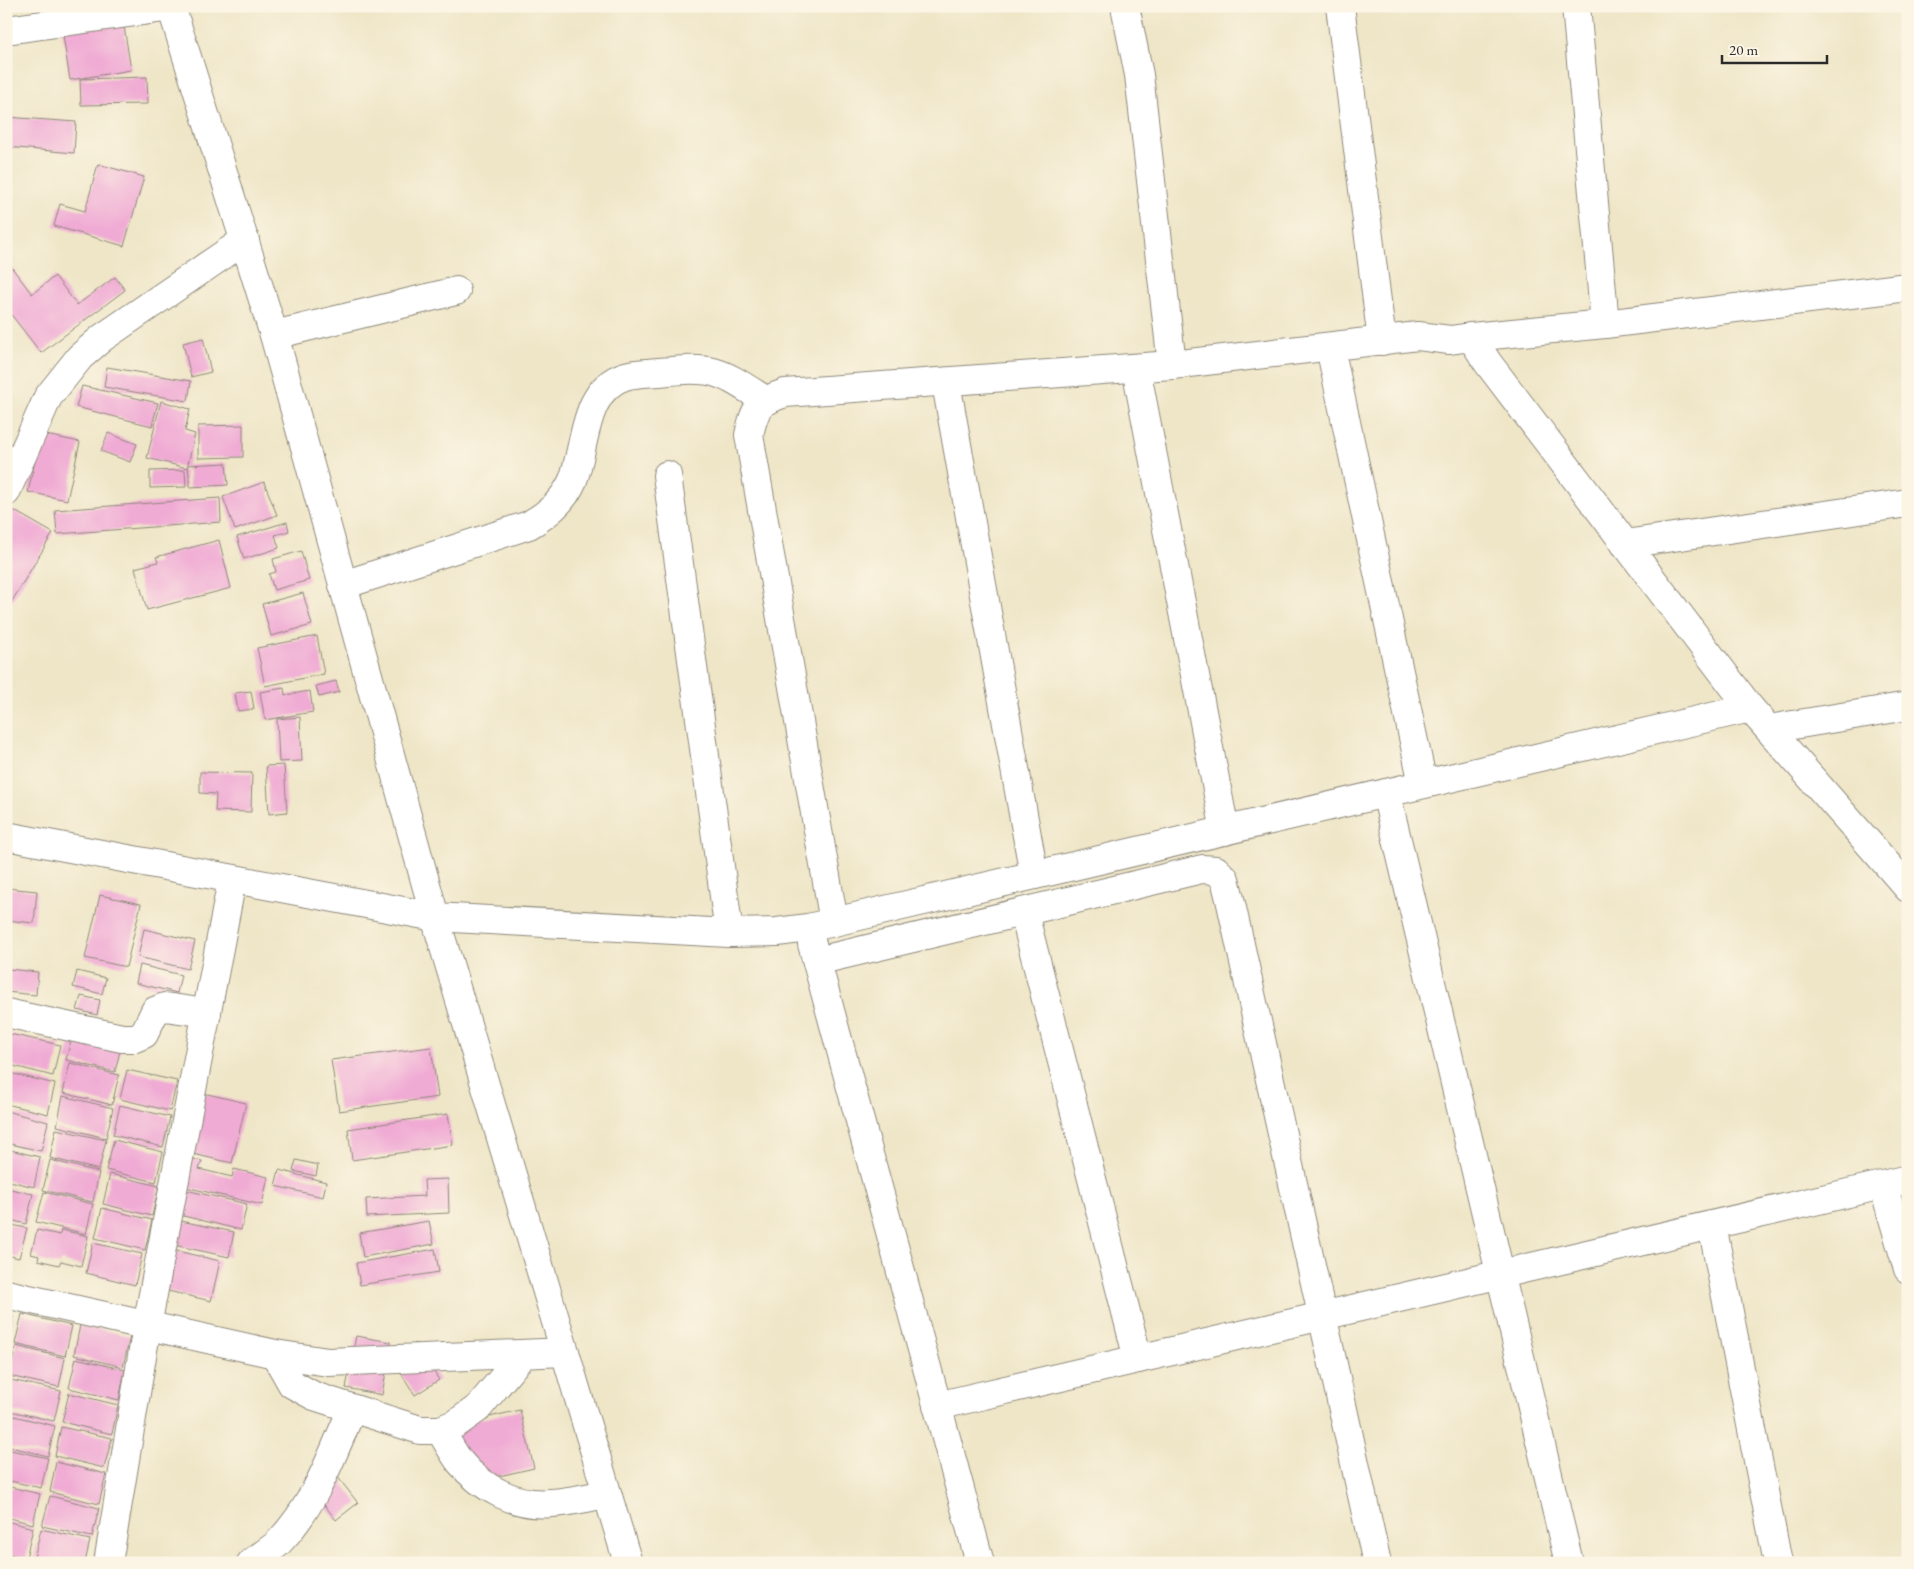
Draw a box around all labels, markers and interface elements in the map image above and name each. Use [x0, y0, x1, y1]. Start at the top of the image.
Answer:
scale bar [1722, 32, 1826, 64]
text: 20 m [1729, 40, 1758, 59]

